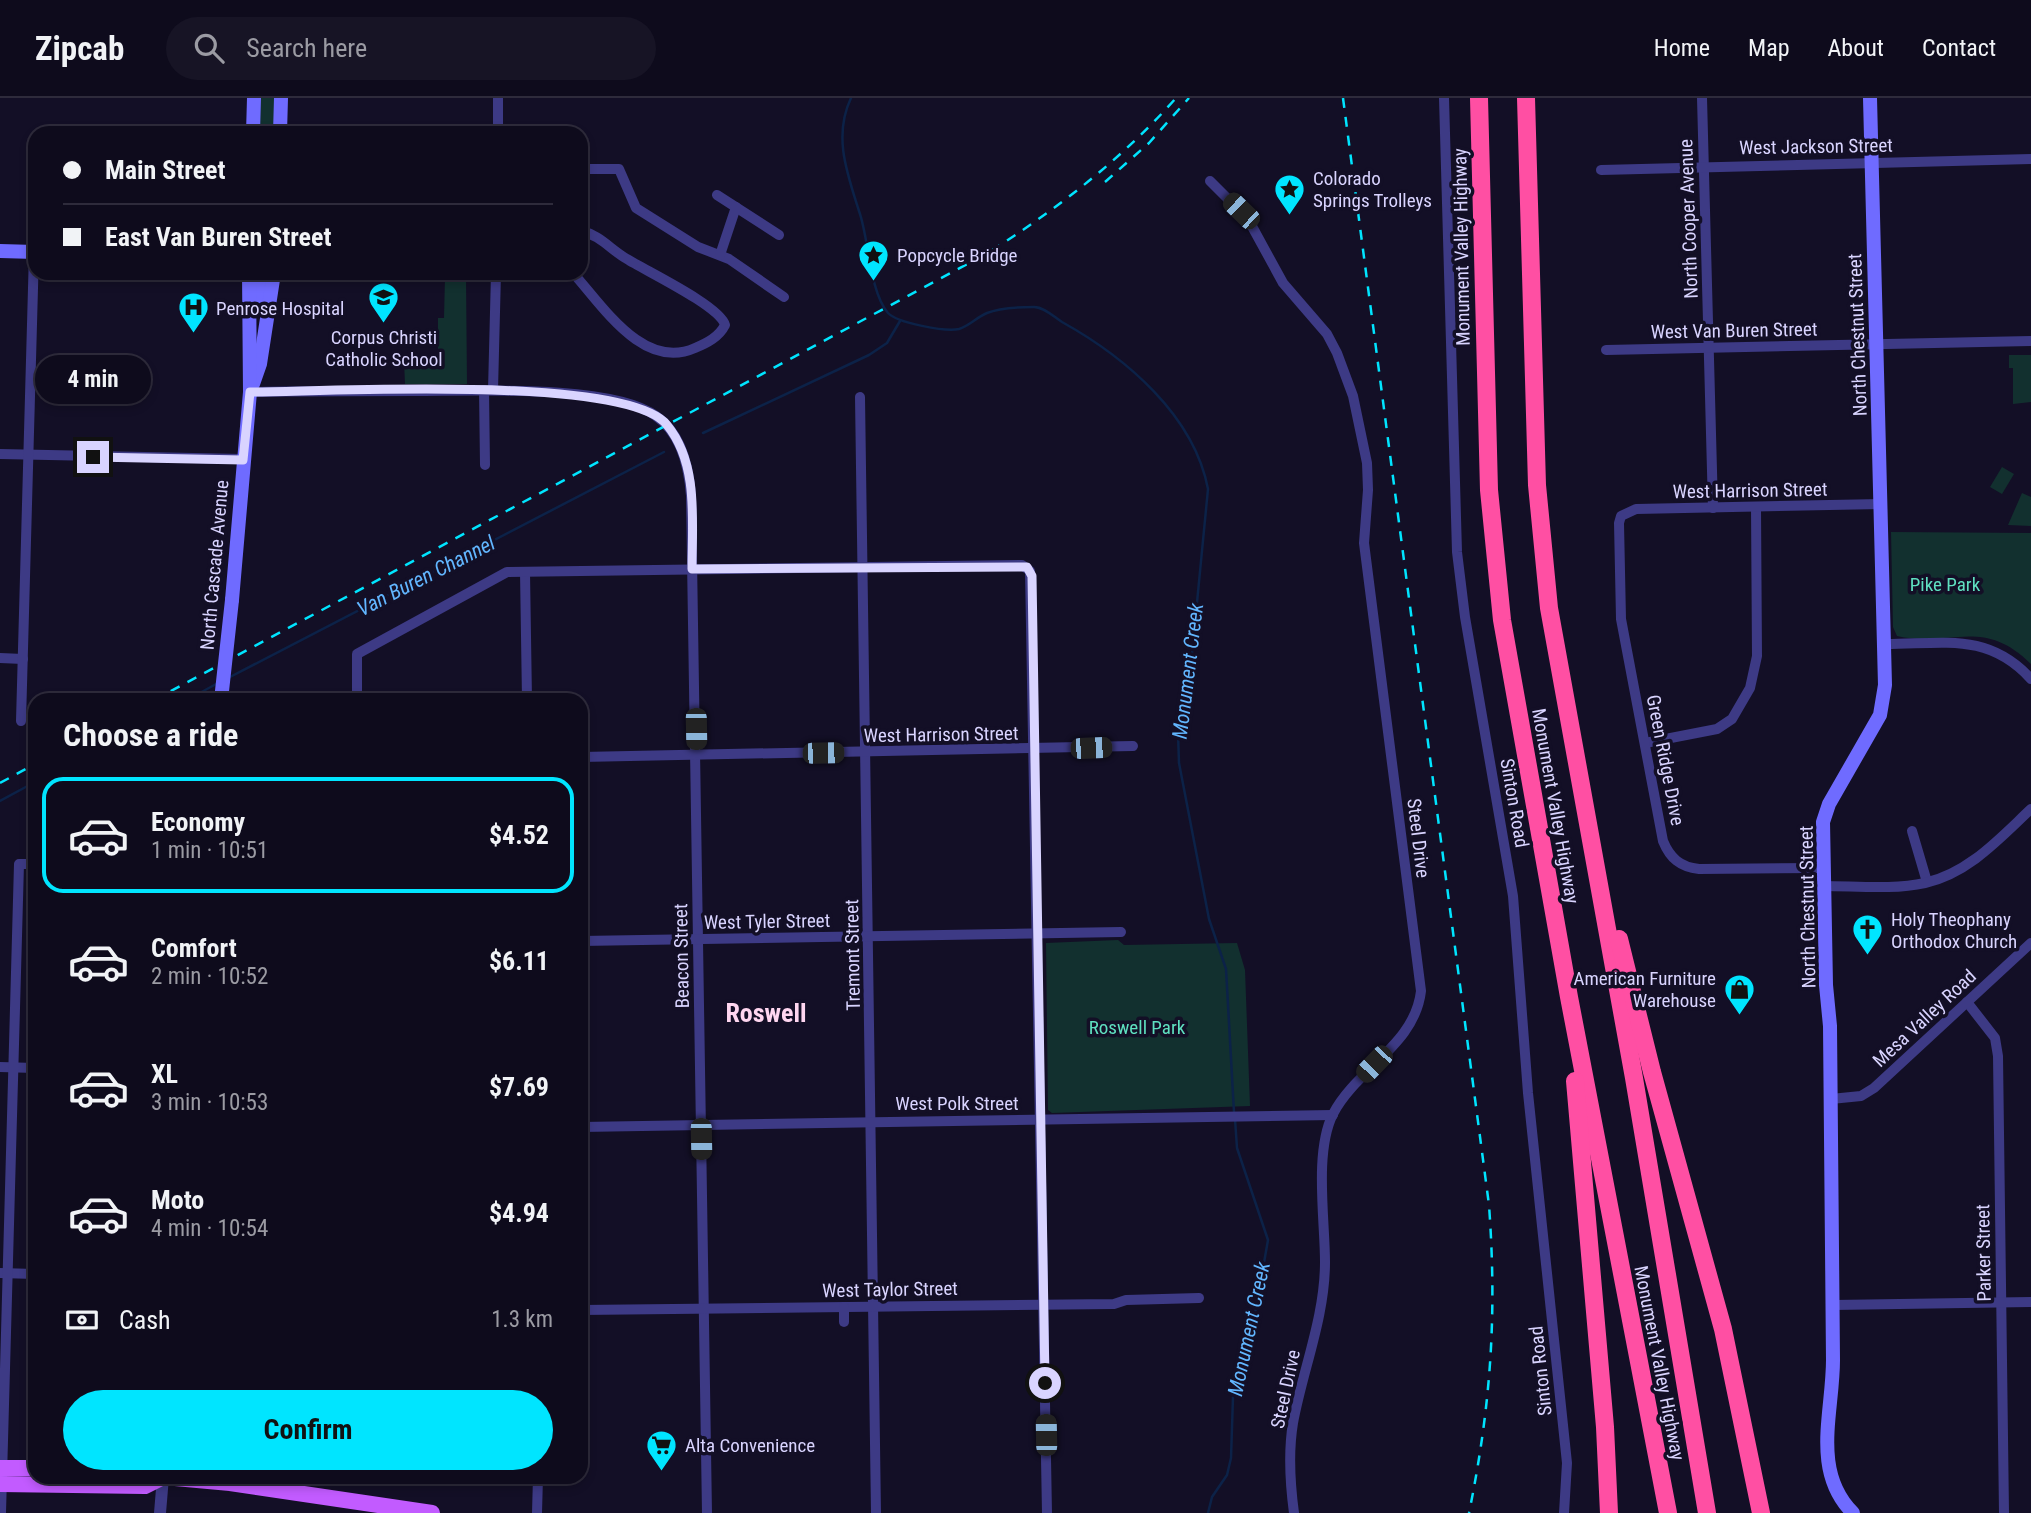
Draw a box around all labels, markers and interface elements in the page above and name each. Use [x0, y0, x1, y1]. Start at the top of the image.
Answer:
search box [166, 17, 656, 80]
text: Zipcab [35, 29, 124, 68]
icon: search [190, 29, 228, 67]
text: Search here [246, 33, 367, 63]
text: Home [1654, 34, 1710, 62]
text: Map [1748, 34, 1790, 62]
text: About [1828, 34, 1884, 62]
text: Contact [1922, 34, 1996, 62]
street label: West Jackson Street [1739, 134, 1893, 159]
street label: North Cooper Avenue [1674, 139, 1703, 299]
street label: Monument Valley Highway [1448, 148, 1475, 346]
text: Main Street [105, 155, 226, 185]
place label: Colorado Springs Trolleys [1313, 167, 1432, 212]
place icon: Colorado Springs Trolleys [1273, 172, 1307, 216]
car [1219, 189, 1264, 233]
text: East Van Buren Street [105, 222, 331, 252]
place icon: Popcycle Bridge [857, 238, 891, 282]
place label: Popcycle Bridge [897, 244, 1018, 267]
street label: North Chestnut Street [1843, 253, 1872, 417]
school or university icon: Corpus Christi Catholic School [367, 281, 401, 325]
hospital icon: Penrose Hospital [176, 291, 210, 335]
place label: Penrose Hospital [216, 297, 344, 320]
street label: West Van Buren Street [1650, 318, 1818, 343]
place label: Corpus Christi Catholic School [325, 326, 443, 371]
callout: 4 min [35, 356, 151, 404]
text: 4 min [67, 366, 119, 393]
route end [77, 441, 109, 473]
street label: West Harrison Street [1672, 478, 1828, 503]
street label: North Cascade Avenue [196, 479, 233, 651]
water label: Van Buren Channel [353, 531, 499, 621]
park label: Pike Park [1910, 573, 1981, 596]
water label: Monument Creek [1168, 601, 1208, 740]
street label: Green Ridge Drive [1642, 693, 1689, 827]
street label: Monument Valley Highway [1527, 707, 1584, 906]
car [686, 708, 707, 750]
text: Choose a ride [63, 716, 238, 754]
street label: West Harrison Street [863, 722, 1019, 747]
car [1070, 737, 1113, 759]
car [802, 742, 845, 764]
street label: Sinton Road [1495, 757, 1534, 849]
street label: Steel Drive [1402, 797, 1435, 879]
icon: car [67, 804, 130, 867]
text: Economy [151, 807, 245, 837]
text: $4.52 [489, 820, 549, 850]
street label: North Chestnut Street [1795, 825, 1820, 989]
text: 1 min · 10:51 [151, 837, 268, 864]
street label: Tremont Street [840, 899, 865, 1011]
street label: Beacon Street [669, 903, 694, 1009]
place label: Holy Theophany Orthodox Church [1891, 908, 2017, 953]
street label: West Tyler Street [704, 909, 830, 934]
church icon: Holy Theophany Orthodox Church [1851, 913, 1885, 957]
icon: car [67, 930, 130, 993]
text: Comfort [151, 933, 237, 963]
text: $6.11 [489, 946, 549, 976]
text: 2 min · 10:52 [151, 963, 268, 990]
street label: Mesa Valley Road [1868, 965, 1981, 1072]
place label: American Furniture Warehouse [1573, 967, 1716, 1012]
shop icon: American Furniture Warehouse [1722, 972, 1756, 1016]
district label: Roswell [725, 998, 807, 1028]
park label: Roswell Park [1089, 1016, 1186, 1039]
car [1352, 1042, 1397, 1086]
icon: car [67, 1056, 130, 1119]
text: XL [151, 1059, 178, 1089]
text: $7.69 [489, 1072, 549, 1102]
text: 3 min · 10:53 [151, 1089, 268, 1116]
street label: West Polk Street [895, 1092, 1019, 1115]
car [691, 1118, 712, 1160]
icon: car [67, 1182, 130, 1245]
text: Moto [151, 1185, 204, 1215]
text: $4.94 [489, 1198, 549, 1228]
street label: Parker Street [1971, 1204, 1996, 1302]
text: 4 min · 10:54 [151, 1215, 268, 1242]
water label: Monument Creek [1223, 1259, 1275, 1398]
street label: Monument Valley Highway [1629, 1264, 1690, 1462]
street label: West Taylor Street [822, 1277, 958, 1302]
icon: cash [63, 1301, 101, 1339]
text: Cash [119, 1305, 171, 1335]
text: 1.3 km [491, 1306, 553, 1333]
street label: Sinton Road [1524, 1325, 1557, 1417]
street label: Steel Drive [1266, 1348, 1305, 1431]
route start [1029, 1367, 1061, 1399]
button: Confirm [63, 1390, 553, 1470]
car [1036, 1414, 1057, 1456]
supermarket icon: Alta Convenience [645, 1428, 679, 1472]
place label: Alta Convenience [685, 1434, 815, 1457]

